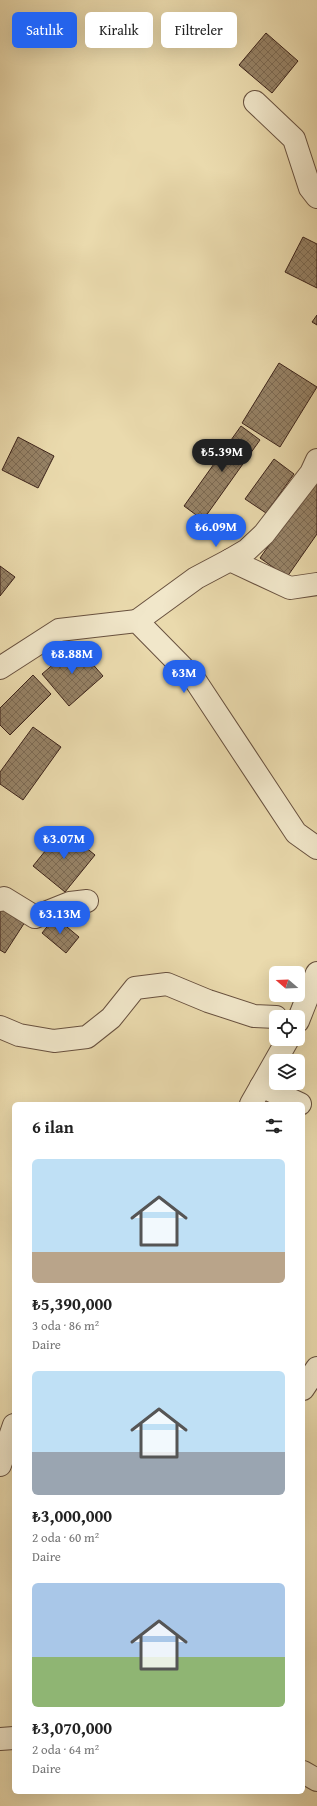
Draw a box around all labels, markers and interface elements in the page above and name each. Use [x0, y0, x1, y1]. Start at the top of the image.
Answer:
chip: Satılık [12, 12, 77, 48]
chip: Kiralık [85, 12, 153, 48]
chip: Filtreler [161, 12, 237, 48]
pin: ₺5.39M [189, 439, 255, 473]
text: ₺5.39M [201, 442, 243, 461]
pin: ₺6.09M [183, 514, 249, 548]
text: ₺6.09M [195, 517, 237, 536]
pin: ₺8.88M [39, 641, 105, 675]
text: ₺8.88M [51, 644, 93, 663]
pin: ₺3M [165, 660, 203, 694]
text: ₺3M [172, 663, 196, 682]
pin: ₺3.07M [31, 826, 97, 860]
text: ₺3.07M [43, 829, 85, 848]
pin: ₺3.13M [27, 901, 93, 935]
text: ₺3.13M [39, 904, 81, 923]
north arrow [269, 966, 305, 1002]
map controls [269, 966, 305, 1090]
button: locate [269, 1010, 305, 1046]
button: layers [269, 1054, 305, 1090]
text: 6 ilan [32, 1114, 74, 1139]
icon: filters [263, 1115, 285, 1137]
icon: home [123, 1185, 195, 1257]
text: ₺5,390,000 [32, 1291, 112, 1316]
text: 3 oda · 86 m² [32, 1316, 99, 1335]
text: Daire [32, 1335, 61, 1354]
icon: home [123, 1397, 195, 1469]
text: ₺3,000,000 [32, 1503, 112, 1528]
text: 2 oda · 60 m² [32, 1528, 99, 1547]
text: Daire [32, 1547, 61, 1566]
icon: home [123, 1609, 195, 1681]
text: ₺3,070,000 [32, 1715, 112, 1740]
text: 2 oda · 64 m² [32, 1740, 99, 1759]
text: Daire [32, 1759, 61, 1778]

